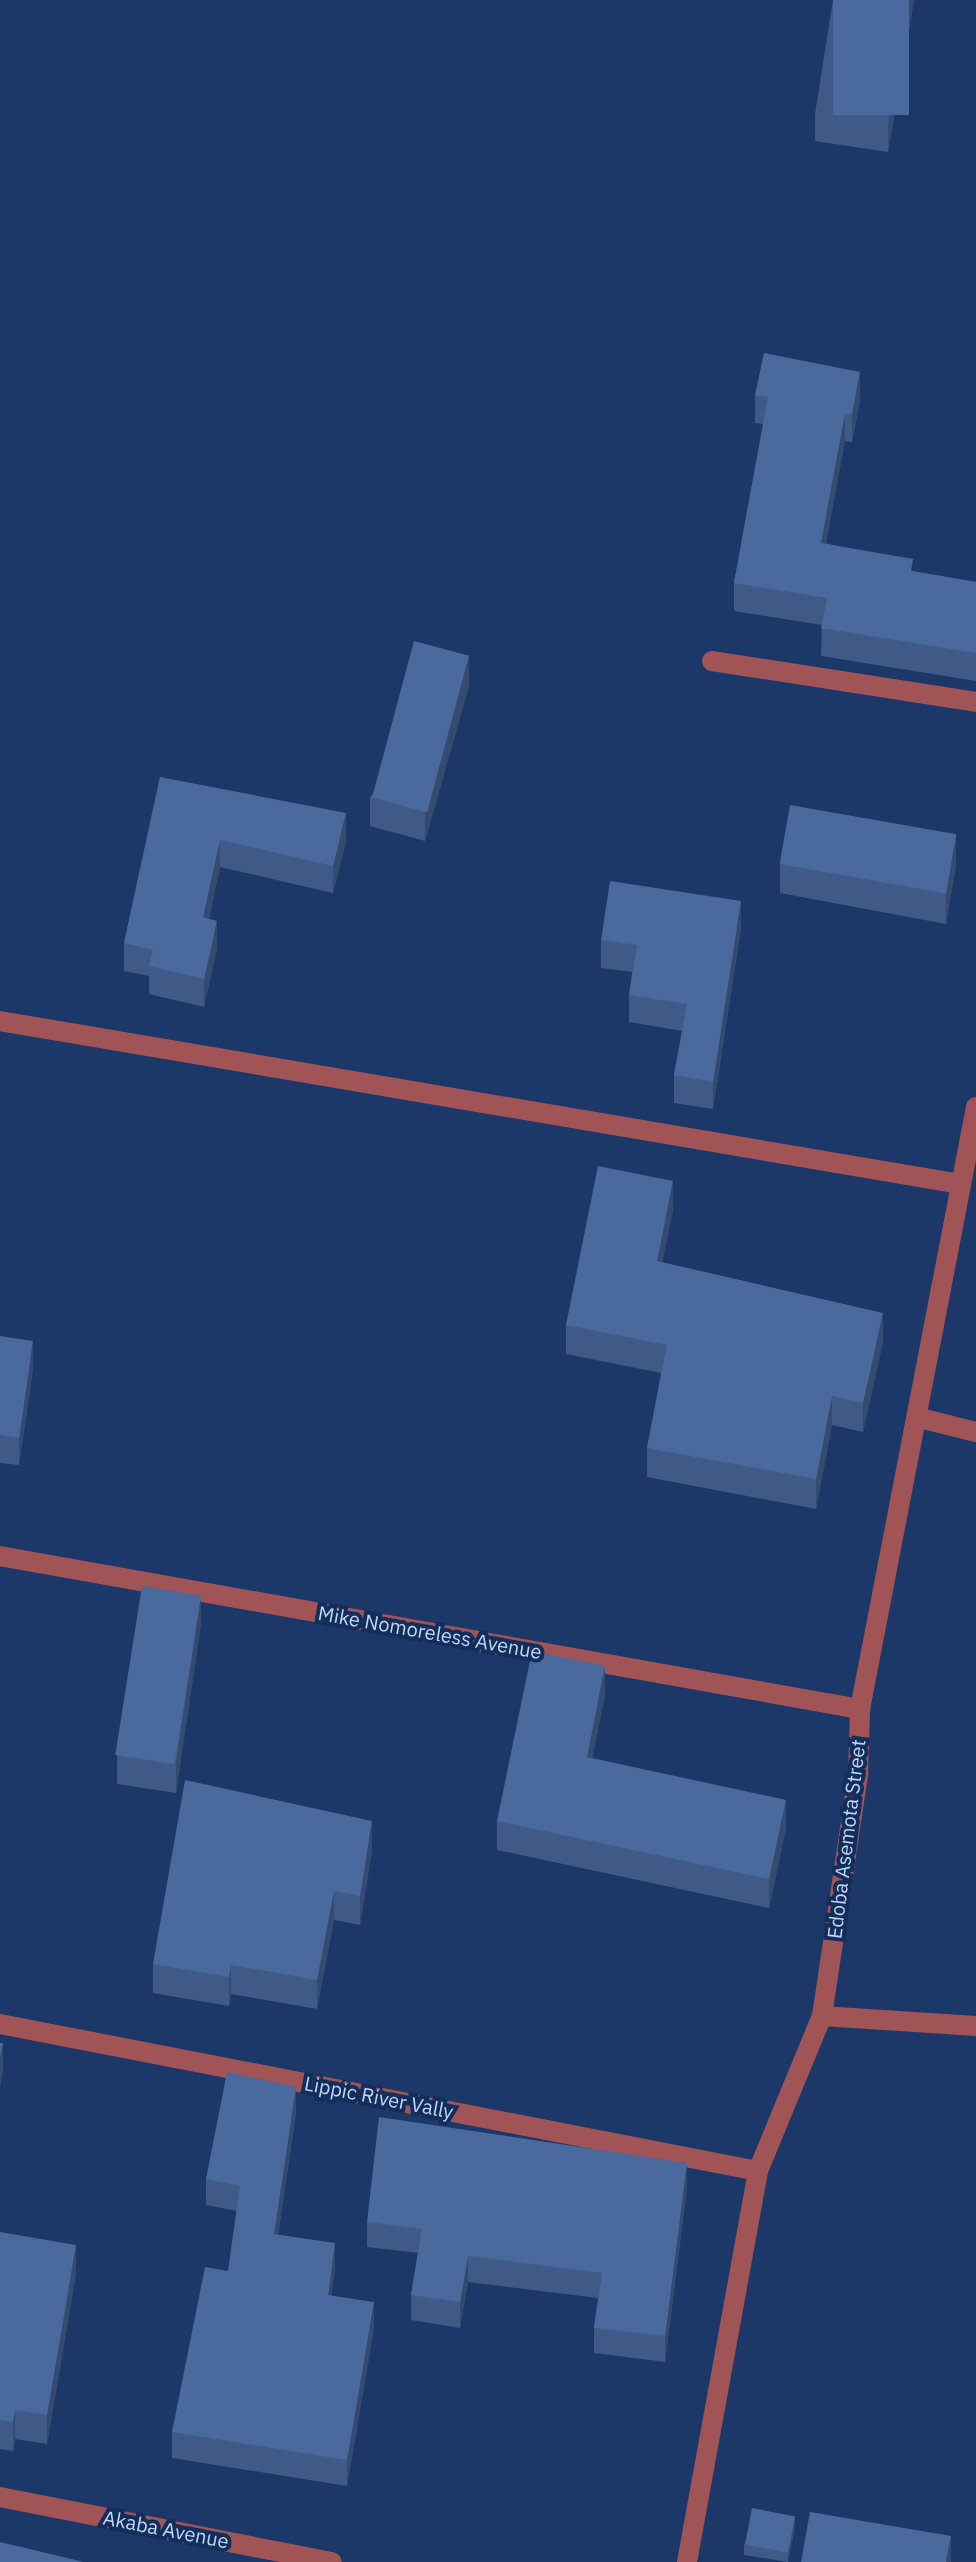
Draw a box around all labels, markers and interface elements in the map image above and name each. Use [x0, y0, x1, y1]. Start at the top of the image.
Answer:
street label: Mike Nomoreless Avenue [316, 1601, 544, 1663]
street label: Edoba Asemota Street [822, 1738, 870, 1940]
street label: Lippic River Vally [302, 2071, 456, 2123]
street label: Akaba Avenue [101, 2505, 231, 2553]

